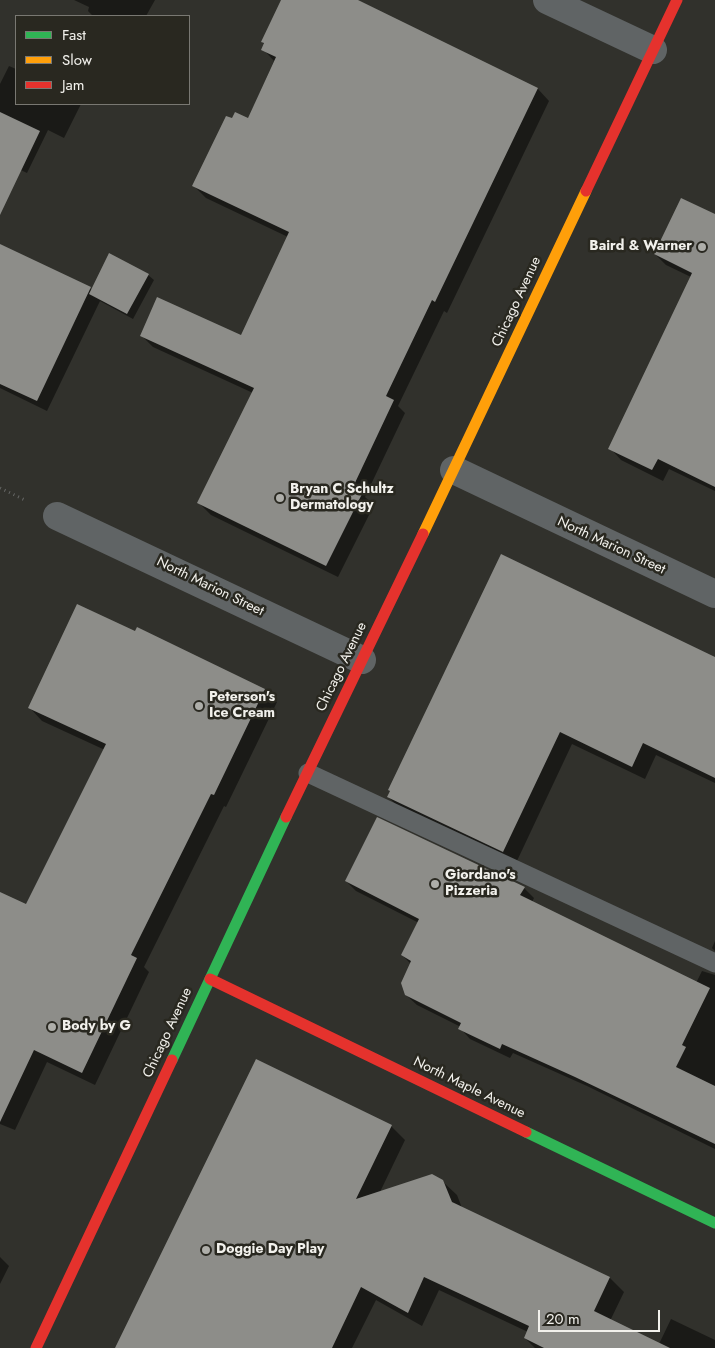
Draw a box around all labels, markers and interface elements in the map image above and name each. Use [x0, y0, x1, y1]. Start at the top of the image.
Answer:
legend [15, 15, 190, 105]
text: Fast [62, 24, 86, 46]
text: Slow [62, 49, 92, 71]
text: Jam [62, 74, 85, 96]
place label: Baird & Warner [589, 239, 692, 255]
marker: Baird & Warner [696, 241, 708, 253]
street label: Chicago Avenue [489, 254, 545, 350]
place label: Bryan C Schultz Dermatology [290, 482, 394, 514]
marker: Bryan C Schultz Dermatology [274, 492, 286, 504]
street label: North Marion Street [554, 514, 668, 578]
street label: North Marion Street [154, 554, 266, 620]
street label: Chicago Avenue [313, 620, 371, 714]
place label: Peterson's Ice Cream [209, 690, 275, 722]
marker: Peterson's Ice Cream [193, 700, 205, 712]
place label: Giordano's Pizzeria [445, 868, 516, 900]
marker: Giordano's Pizzeria [429, 878, 441, 890]
street label: Chicago Avenue [140, 985, 196, 1081]
place label: Body by G [62, 1019, 131, 1035]
marker: Body by G [46, 1021, 58, 1033]
street label: North Maple Avenue [410, 1054, 528, 1122]
place label: Doggie Day Play [216, 1242, 324, 1258]
marker: Doggie Day Play [200, 1244, 212, 1256]
scale bar [540, 1300, 662, 1332]
text: 20 m [546, 1308, 580, 1330]

